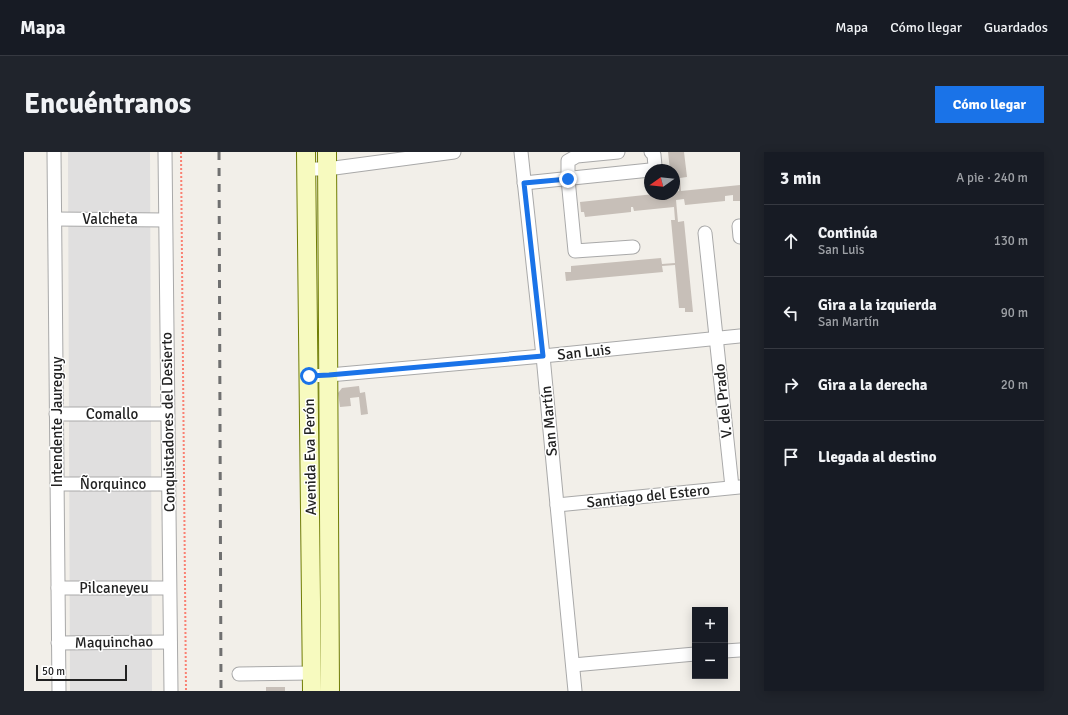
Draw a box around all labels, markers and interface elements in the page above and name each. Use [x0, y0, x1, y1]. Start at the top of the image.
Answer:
text: Mapa [20, 16, 66, 40]
text: Mapa [835, 19, 868, 36]
text: Cómo llegar [890, 19, 962, 36]
text: Guardados [984, 19, 1048, 36]
button: Cómo llegar [935, 86, 1044, 123]
text: Encuéntranos [24, 87, 191, 121]
north arrow [644, 164, 680, 200]
text: 3 min [780, 168, 821, 189]
route end [559, 170, 577, 188]
text: A pie · 240 m [956, 170, 1028, 186]
street label: Valcheta [82, 210, 138, 228]
text: Continúa [818, 224, 877, 242]
icon: ahead [780, 230, 802, 252]
text: 130 m [994, 233, 1028, 249]
text: San Luis [818, 242, 865, 258]
text: Gira a la izquierda [818, 296, 937, 314]
icon: left [780, 302, 802, 324]
text: 90 m [1001, 305, 1028, 321]
text: San Martín [818, 314, 879, 330]
street label: Conquistadores del Desierto [157, 332, 179, 512]
street label: San Luis [556, 340, 612, 364]
street label: Intendente Jaureguy [48, 357, 66, 487]
street label: V. del Prado [710, 363, 736, 439]
route start [300, 367, 318, 385]
icon: right [780, 374, 802, 396]
text: Gira a la derecha [818, 376, 928, 394]
text: 20 m [1001, 377, 1028, 393]
street label: San Martín [537, 385, 561, 457]
street label: Avenida Eva Perón [300, 398, 320, 516]
street label: Comallo [86, 405, 138, 423]
icon: arrive [780, 446, 802, 468]
text: Llegada al destino [818, 448, 937, 466]
street label: Ñorquinco [80, 474, 146, 493]
street label: Santiago del Estero [585, 481, 711, 511]
street label: Pilcaneyeu [79, 579, 149, 597]
map controls [692, 607, 728, 679]
button: + [692, 607, 728, 643]
street label: Maquinchao [75, 632, 154, 652]
button: − [692, 643, 728, 679]
scale bar [36, 663, 127, 682]
text: 50 m [42, 665, 65, 678]

